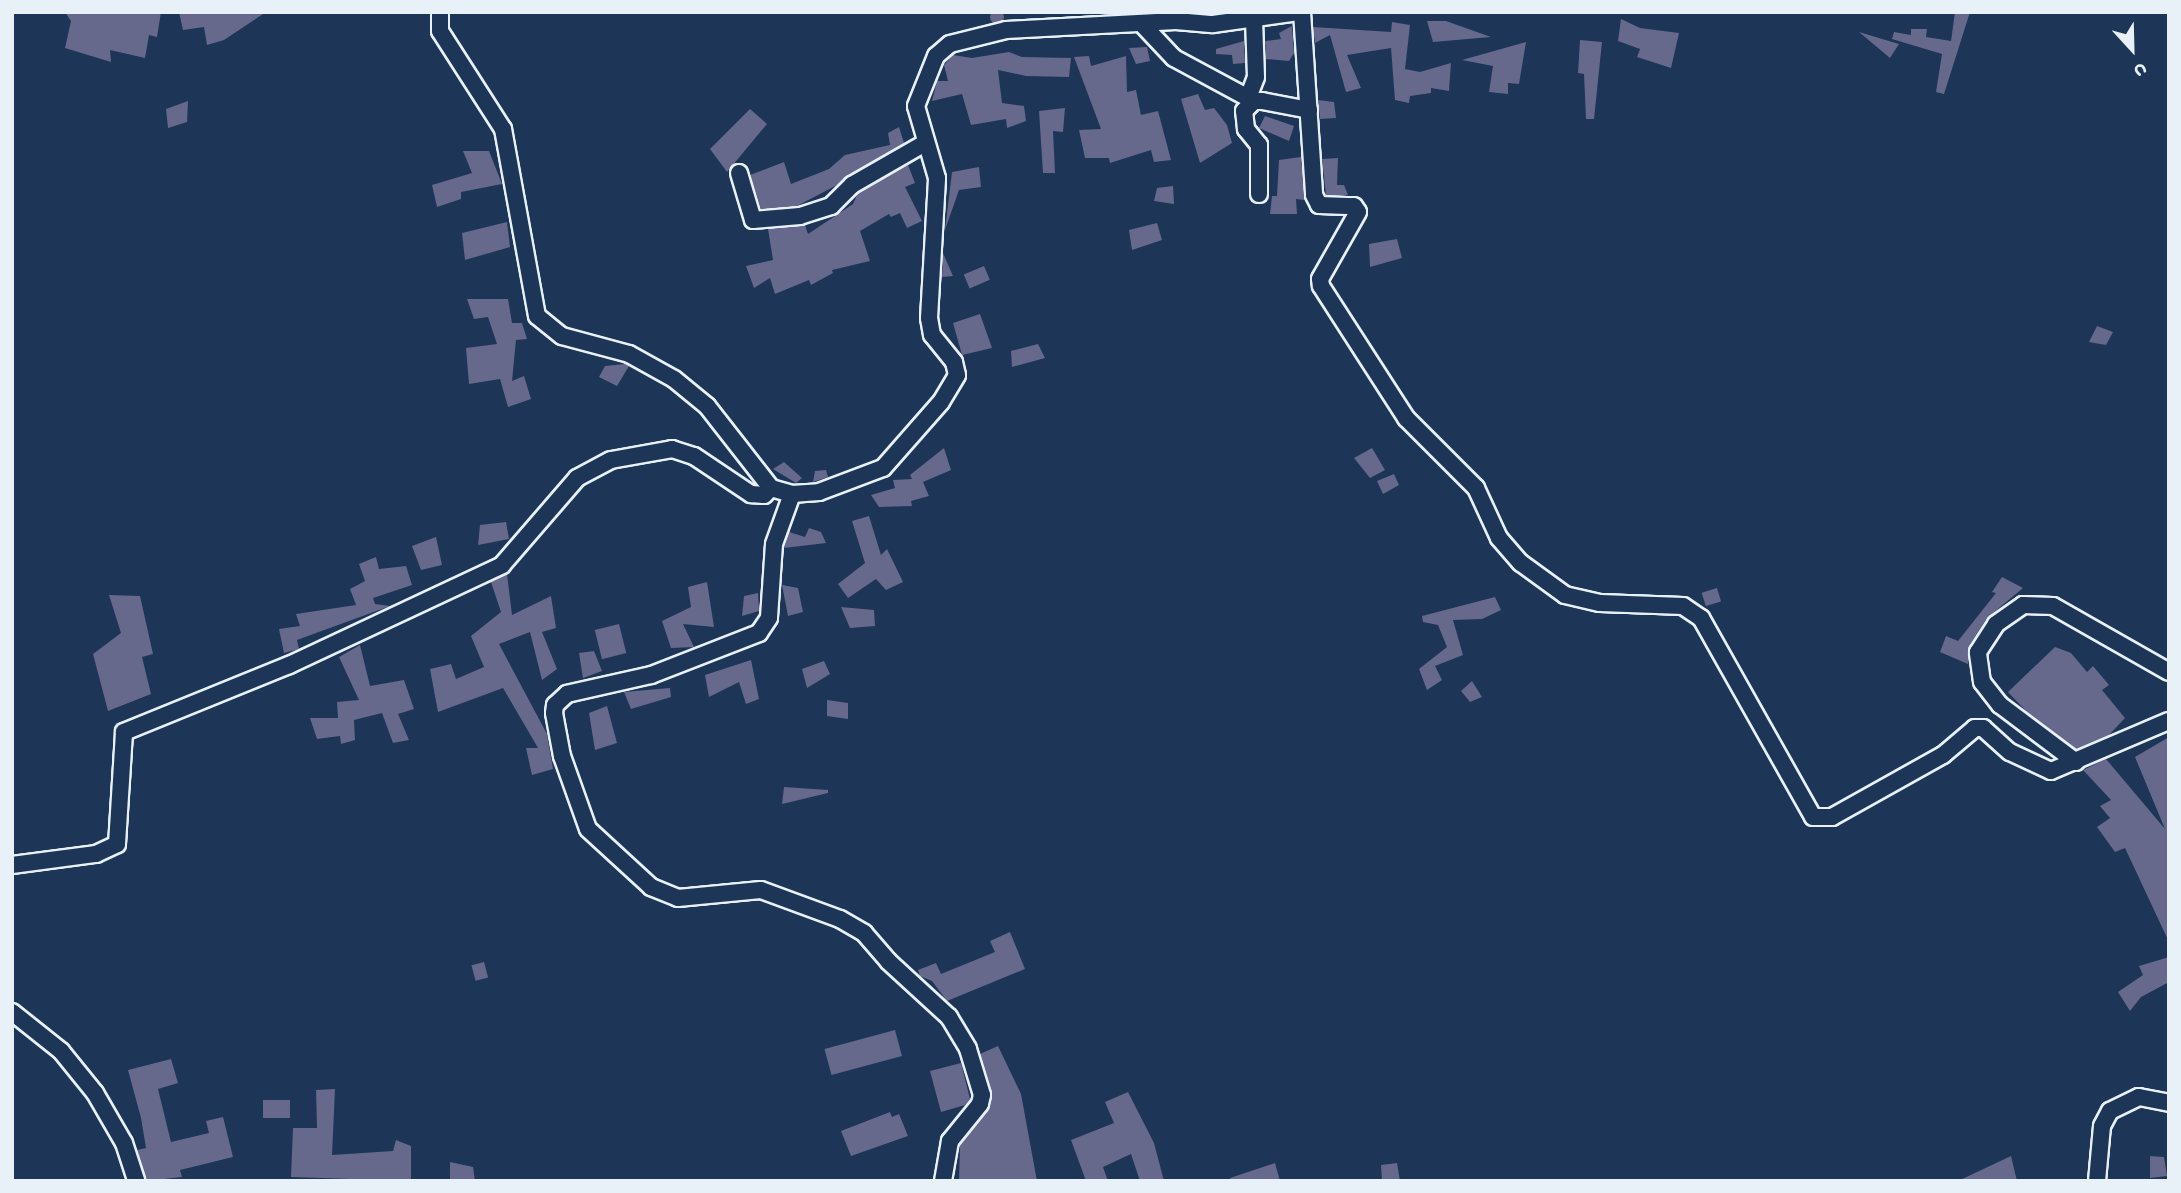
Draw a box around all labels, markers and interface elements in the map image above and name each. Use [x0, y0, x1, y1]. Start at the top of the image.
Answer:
north arrow [2097, 14, 2167, 84]
text: U [2131, 56, 2149, 82]

